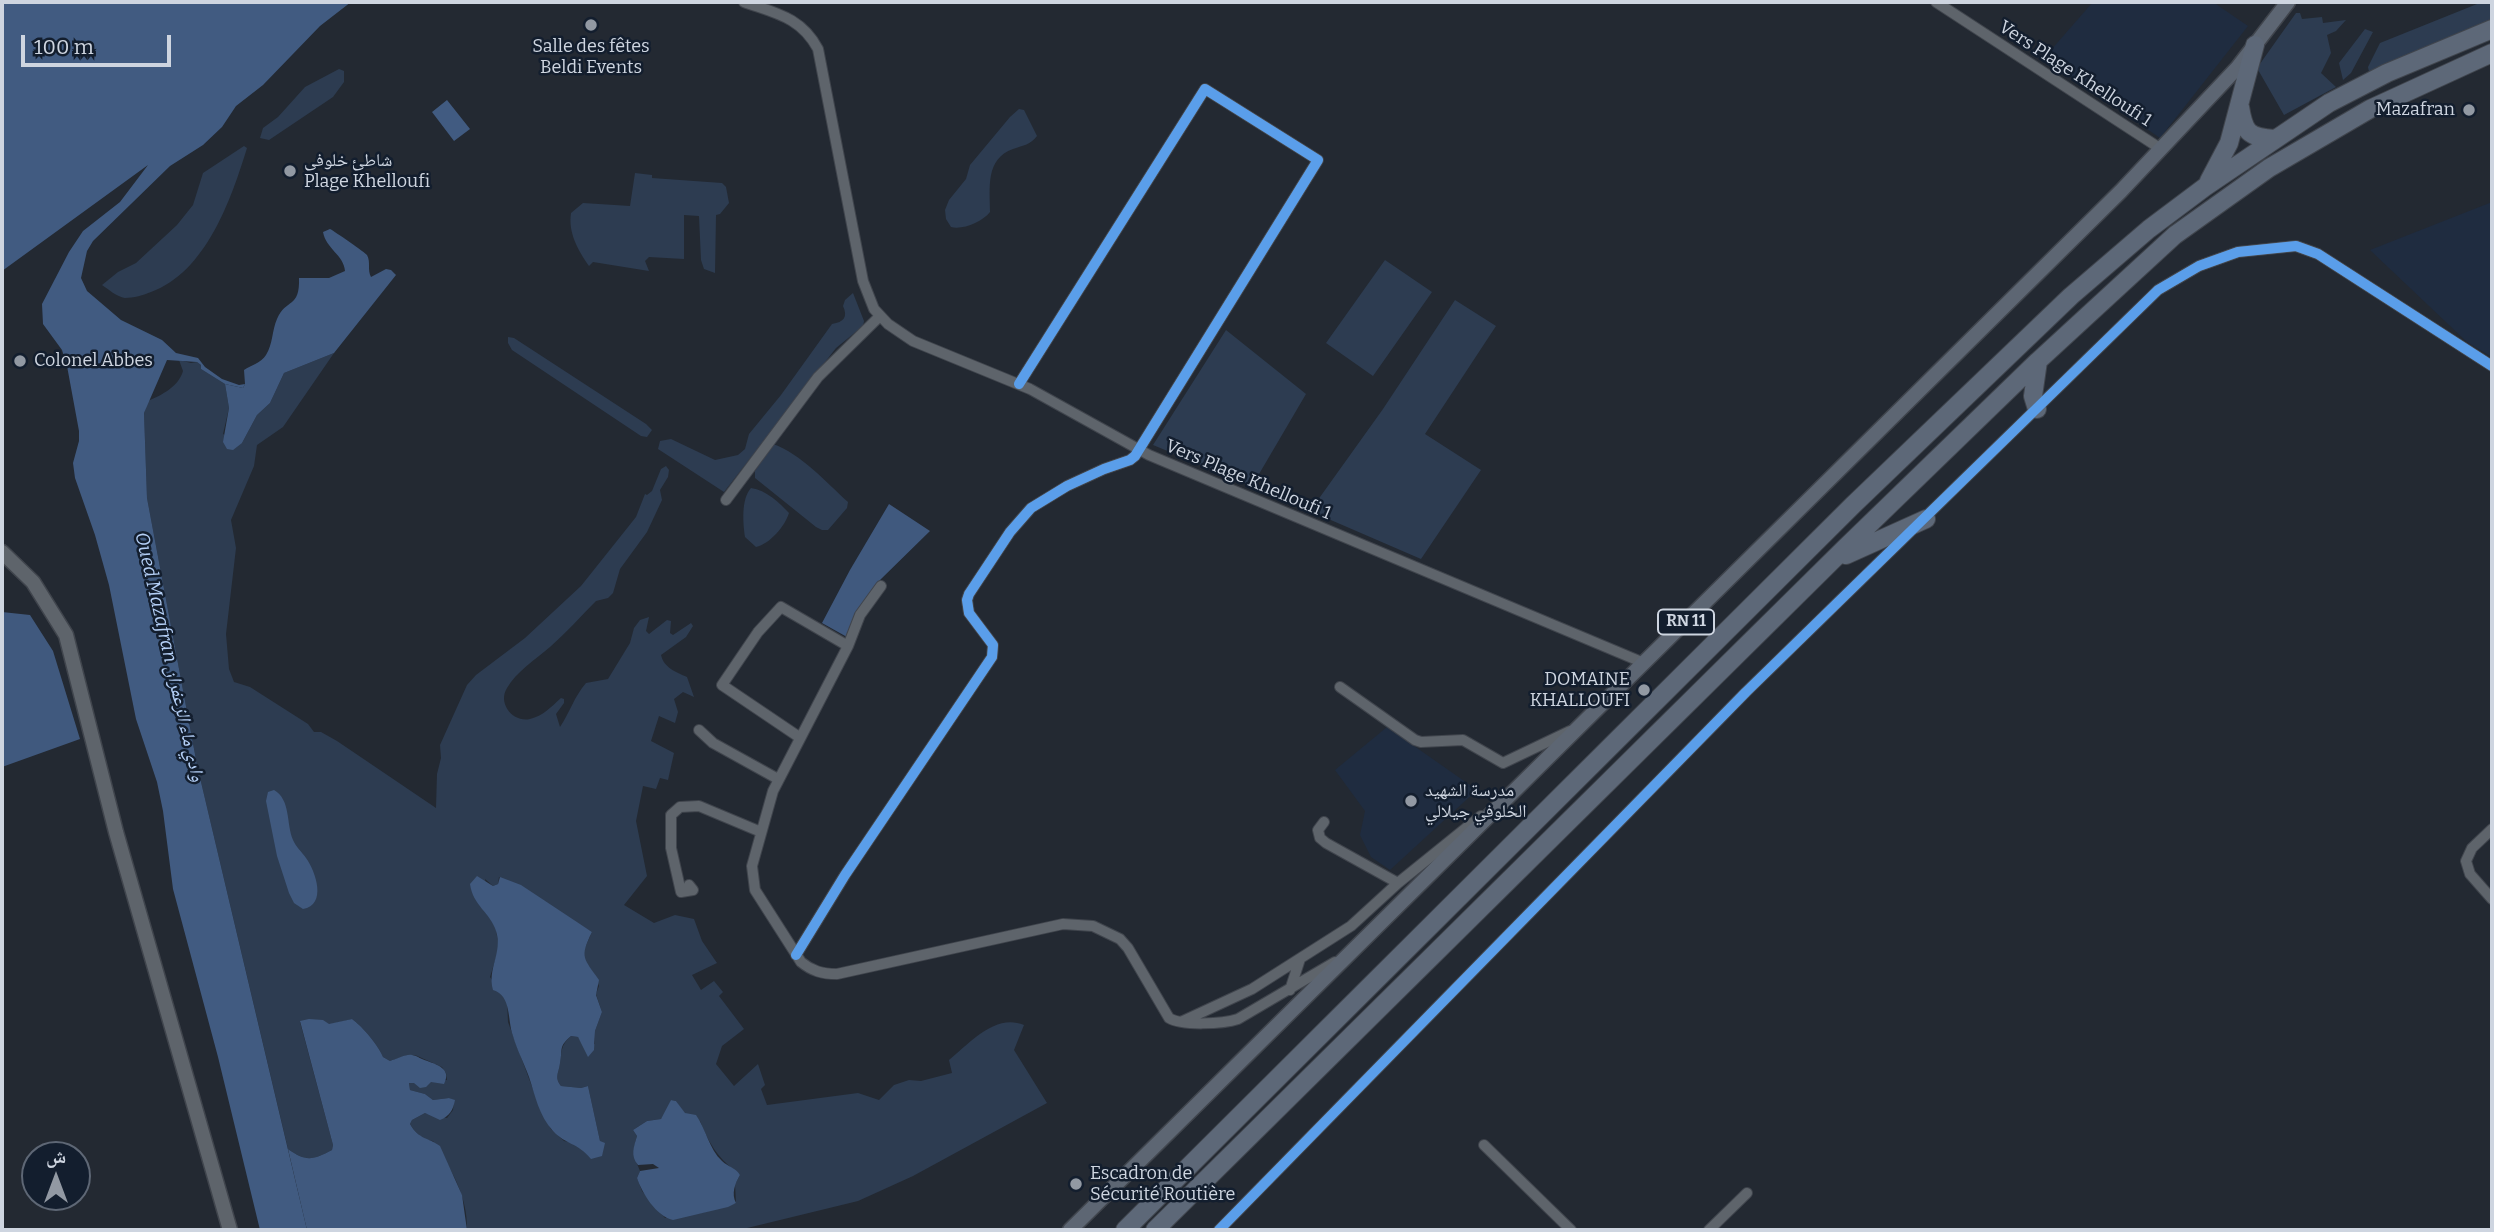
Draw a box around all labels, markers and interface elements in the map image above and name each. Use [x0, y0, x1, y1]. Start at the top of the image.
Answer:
marker: Salle des fêtes Beldi Events [583, 17, 599, 33]
street label: Vers Plage Khelloufi 1 [1995, 17, 2155, 131]
scale bar [24, 21, 175, 65]
text: 100 m [34, 34, 94, 60]
place label: Salle des fêtes Beldi Events [532, 36, 650, 78]
place label: Mazafran [2376, 99, 2455, 121]
marker: Mazafran [2461, 102, 2477, 118]
place label: شاطئ خلوفي Plage Khelloufi [304, 150, 430, 192]
marker: شاطئ خلوفي Plage Khelloufi [282, 163, 298, 179]
place label: Colonel Abbes [34, 350, 153, 372]
marker: Colonel Abbes [12, 353, 28, 369]
street label: Vers Plage Khelloufi 1 [1162, 435, 1334, 525]
water label: Oued Mazafran وادي ماء الزعفران [129, 530, 209, 784]
road number: RN 11 [1658, 610, 1714, 635]
place label: DOMAINE KHALLOUFI [1530, 669, 1630, 712]
marker: DOMAINE KHALLOUFI [1636, 682, 1652, 698]
place label: مدرسة الشهيد الخلوفي جيلالي [1425, 780, 1527, 822]
marker: مدرسة الشهيد الخلوفي جيلالي [1403, 793, 1419, 809]
north arrow [21, 1141, 91, 1211]
text: ش [46, 1145, 66, 1168]
place label: Escadron de Sécurité Routière [1090, 1163, 1235, 1206]
marker: Escadron de Sécurité Routière [1068, 1176, 1084, 1192]

